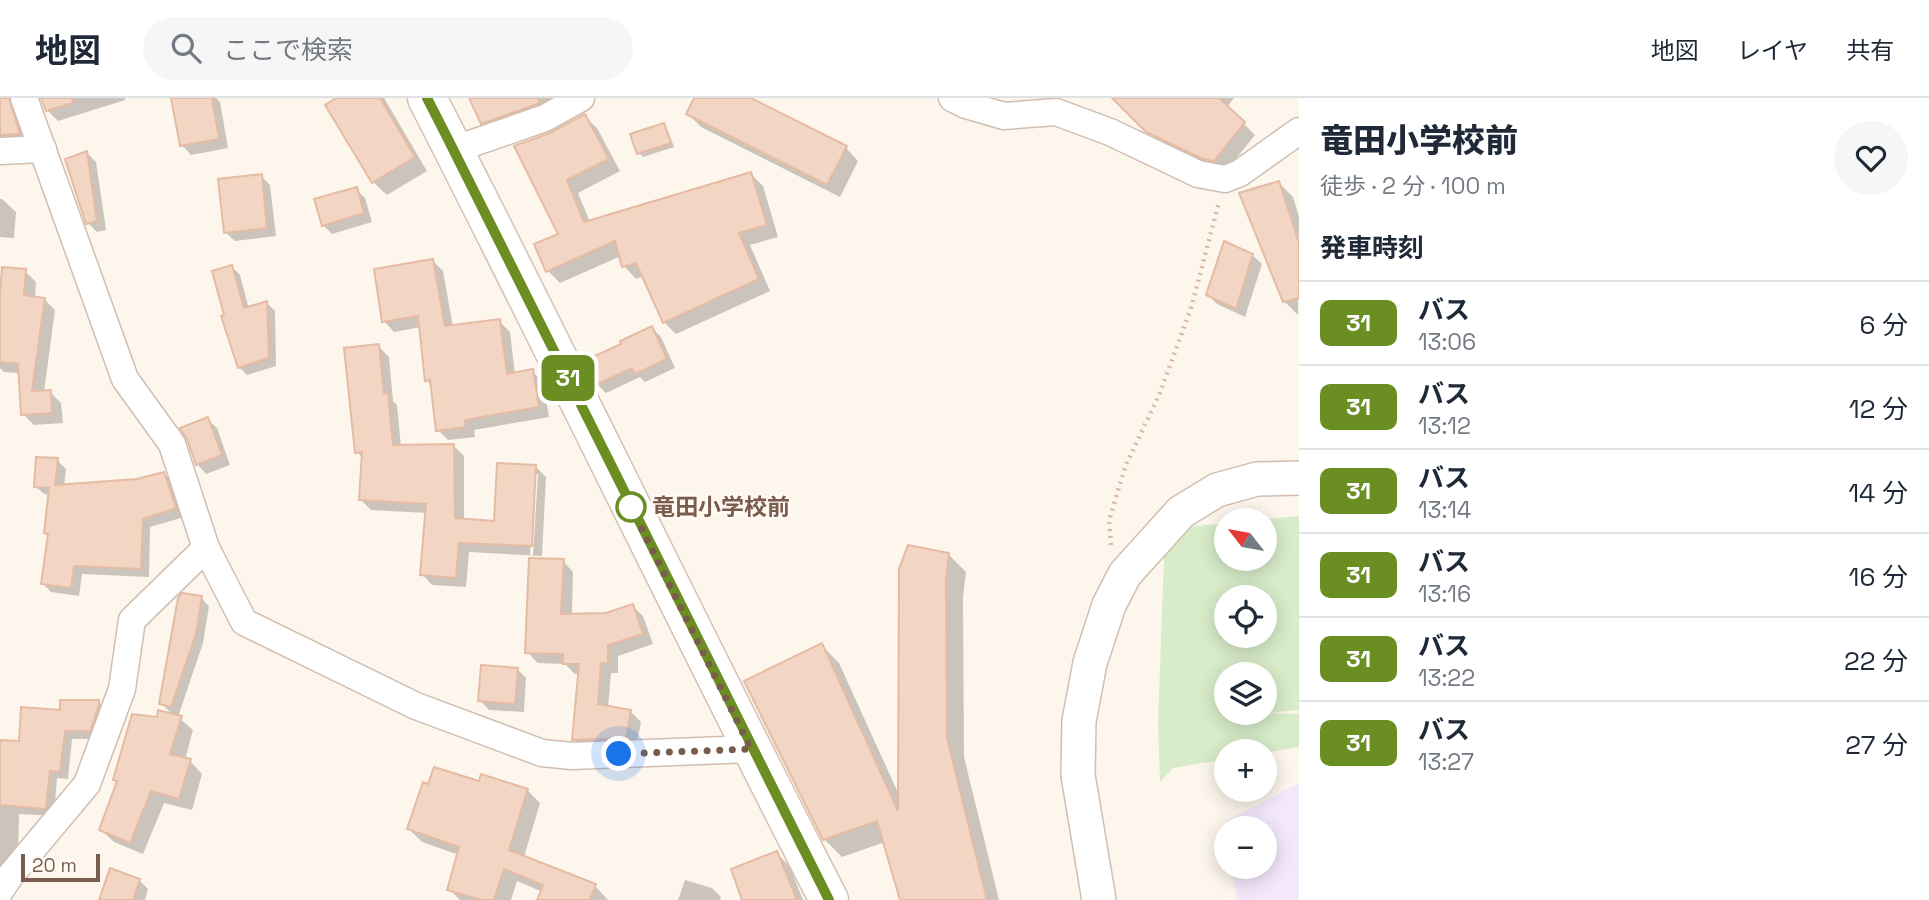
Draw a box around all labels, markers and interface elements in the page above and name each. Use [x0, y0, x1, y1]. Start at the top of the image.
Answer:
search box [143, 17, 633, 80]
icon: search [167, 29, 205, 67]
text: 地図 [35, 30, 101, 72]
text: ここで検索 [223, 33, 353, 67]
text: 地図 [1651, 35, 1699, 66]
text: レイヤ [1737, 35, 1808, 66]
text: 共有 [1846, 35, 1894, 66]
text: 竜田小学校前 [1320, 120, 1518, 162]
button: heart [1834, 121, 1908, 195]
text: 徒歩 · 2 分 · 100 m [1320, 171, 1506, 201]
text: 発車時刻 [1320, 231, 1424, 265]
text: バス [1418, 293, 1470, 327]
text: 31 [1346, 307, 1371, 338]
text: 6 分 [1859, 308, 1908, 342]
text: 13:06 [1418, 327, 1476, 357]
line badge: 31 [536, 355, 600, 401]
text: 31 [555, 362, 581, 393]
text: バス [1418, 377, 1470, 411]
text: 31 [1346, 391, 1371, 422]
text: 12 分 [1849, 392, 1908, 426]
text: 13:12 [1418, 411, 1471, 441]
text: バス [1418, 461, 1470, 495]
text: 31 [1346, 475, 1371, 506]
text: 14 分 [1848, 476, 1908, 510]
marker: 竜田小学校前 [616, 492, 646, 522]
place label: 竜田小学校前 [652, 492, 790, 522]
text: 13:14 [1418, 495, 1471, 525]
north arrow [1214, 508, 1278, 570]
map controls [1214, 508, 1277, 879]
text: バス [1418, 545, 1470, 579]
text: 31 [1346, 559, 1371, 590]
text: 16 分 [1849, 560, 1908, 594]
text: 13:16 [1418, 579, 1471, 609]
button: locate [1214, 585, 1277, 648]
text: バス [1418, 629, 1470, 663]
text: 31 [1346, 643, 1371, 674]
text: 22 分 [1844, 644, 1908, 678]
button: layers [1214, 662, 1277, 725]
text: 13:22 [1418, 663, 1475, 693]
text: バス [1418, 713, 1470, 747]
text: 31 [1346, 727, 1371, 758]
text: 27 分 [1845, 728, 1908, 762]
your location [601, 736, 636, 771]
button: + [1214, 739, 1277, 802]
text: 13:27 [1418, 747, 1474, 777]
button: − [1214, 816, 1277, 879]
scale bar [21, 851, 100, 883]
text: 20 m [32, 853, 77, 878]

